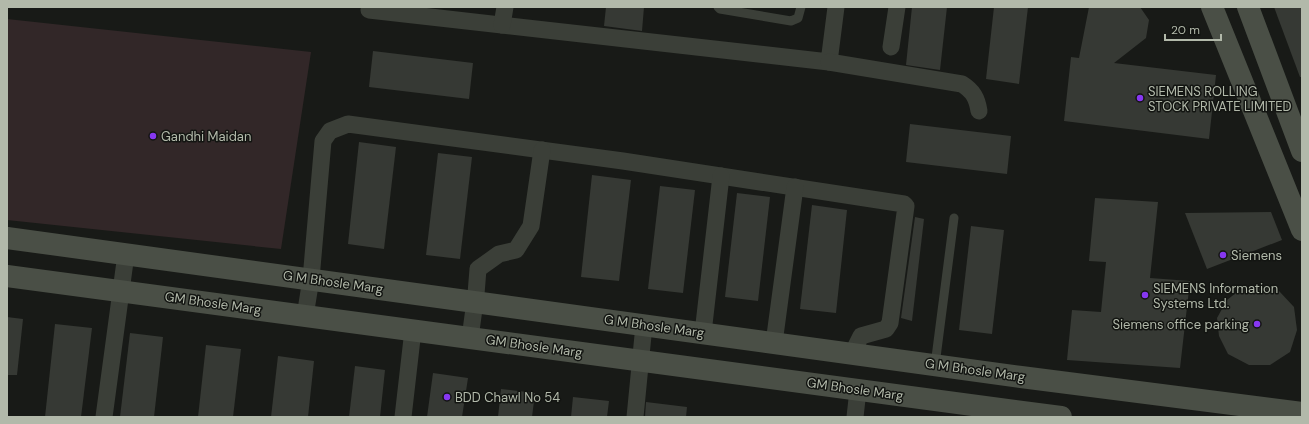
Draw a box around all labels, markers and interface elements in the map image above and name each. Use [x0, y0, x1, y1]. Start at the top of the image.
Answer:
scale bar [1165, 16, 1221, 42]
text: 20 m [1171, 22, 1200, 38]
place label: SIEMENS ROLLING STOCK PRIVATE LIMITED [1148, 83, 1292, 115]
marker: SIEMENS ROLLING STOCK PRIVATE LIMITED [1135, 93, 1145, 103]
place label: Gandhi Maidan [161, 128, 251, 145]
marker: Gandhi Maidan [148, 131, 158, 141]
place label: Siemens [1231, 247, 1282, 264]
marker: Siemens [1218, 250, 1228, 260]
street label: G M Bhosle Marg [282, 267, 384, 297]
place label: SIEMENS Information Systems Ltd. [1153, 280, 1278, 312]
street label: GM Bhosle Marg [164, 288, 262, 318]
marker: SIEMENS Information Systems Ltd. [1140, 290, 1150, 300]
street label: G M Bhosle Marg [603, 311, 705, 341]
place label: Siemens office parking [1112, 316, 1249, 333]
marker: Siemens office parking [1252, 319, 1262, 329]
street label: GM Bhosle Marg [485, 331, 583, 361]
street label: G M Bhosle Marg [924, 355, 1026, 385]
street label: GM Bhosle Marg [806, 374, 904, 404]
place label: BDD Chawl No 54 [455, 389, 560, 406]
marker: BDD Chawl No 54 [442, 392, 452, 402]

